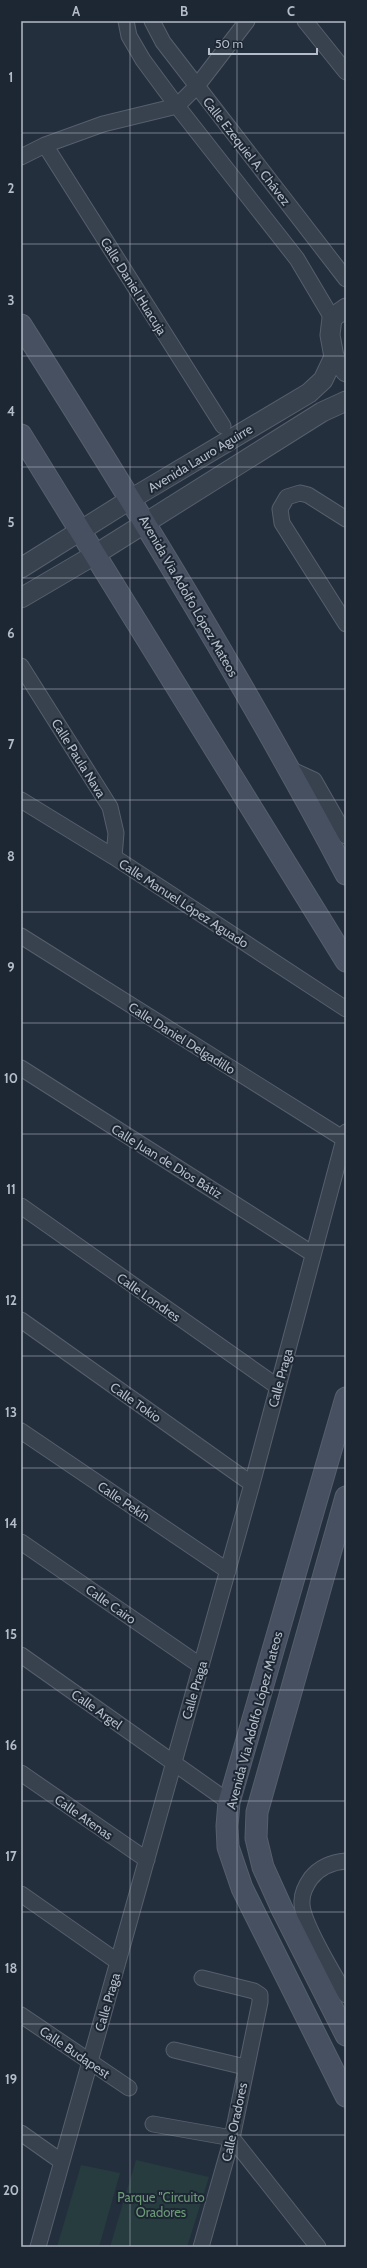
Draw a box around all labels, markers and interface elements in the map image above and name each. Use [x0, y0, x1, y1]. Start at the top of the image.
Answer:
text: A [72, 3, 81, 19]
text: B [180, 3, 188, 19]
text: C [287, 3, 295, 19]
scale bar [209, 30, 317, 56]
text: 50 m [215, 36, 243, 51]
text: 1 [9, 69, 13, 85]
street label: Calle Ezequiel A. Chávez [200, 94, 294, 208]
text: 2 [8, 180, 15, 196]
street label: Calle Daniel Huacuja [97, 234, 171, 339]
text: 3 [7, 292, 15, 308]
text: 4 [7, 403, 15, 419]
street label: Avenida Lauro Aguirre [145, 420, 255, 496]
street label: Avenida Via Adolfo López Mateos [136, 513, 242, 680]
text: 5 [8, 514, 15, 530]
text: 6 [7, 625, 15, 641]
street label: Calle Paula Nava [48, 716, 110, 801]
text: 7 [8, 736, 15, 752]
text: 8 [7, 848, 15, 864]
street label: Calle Manuel López Aguado [116, 855, 252, 951]
text: 9 [7, 959, 15, 975]
street label: Calle Daniel Delgadillo [126, 999, 238, 1077]
text: 10 [4, 1070, 18, 1086]
street label: Calle Juan de Dios Bátiz [109, 1120, 225, 1202]
text: 11 [6, 1181, 16, 1197]
street label: Calle Londres [114, 1269, 184, 1325]
text: 12 [5, 1292, 17, 1308]
street label: Calle Praga [264, 1346, 296, 1409]
street label: Calle Tokio [107, 1379, 165, 1425]
text: 13 [5, 1404, 17, 1420]
street label: Calle Pekín [95, 1478, 153, 1524]
text: 14 [5, 1515, 17, 1531]
street label: Calle Cairo [83, 1581, 139, 1627]
text: 15 [5, 1626, 17, 1642]
street label: Avenida Via Adolfo López Mateos [223, 1629, 286, 1811]
street label: Calle Praga [178, 1658, 210, 1721]
street label: Calle Argel [69, 1686, 125, 1732]
text: 16 [5, 1737, 17, 1753]
street label: Calle Atenas [52, 1791, 117, 1843]
text: 17 [5, 1848, 17, 1864]
text: 18 [5, 1960, 17, 1976]
street label: Calle Praga [91, 1970, 123, 2033]
street label: Calle Budapest [37, 2023, 114, 2082]
text: 19 [5, 2071, 17, 2087]
street label: Calle Oradores [218, 2080, 250, 2163]
text: 20 [3, 2182, 19, 2198]
park label: Parque "Circuito Oradores [117, 2189, 205, 2220]

